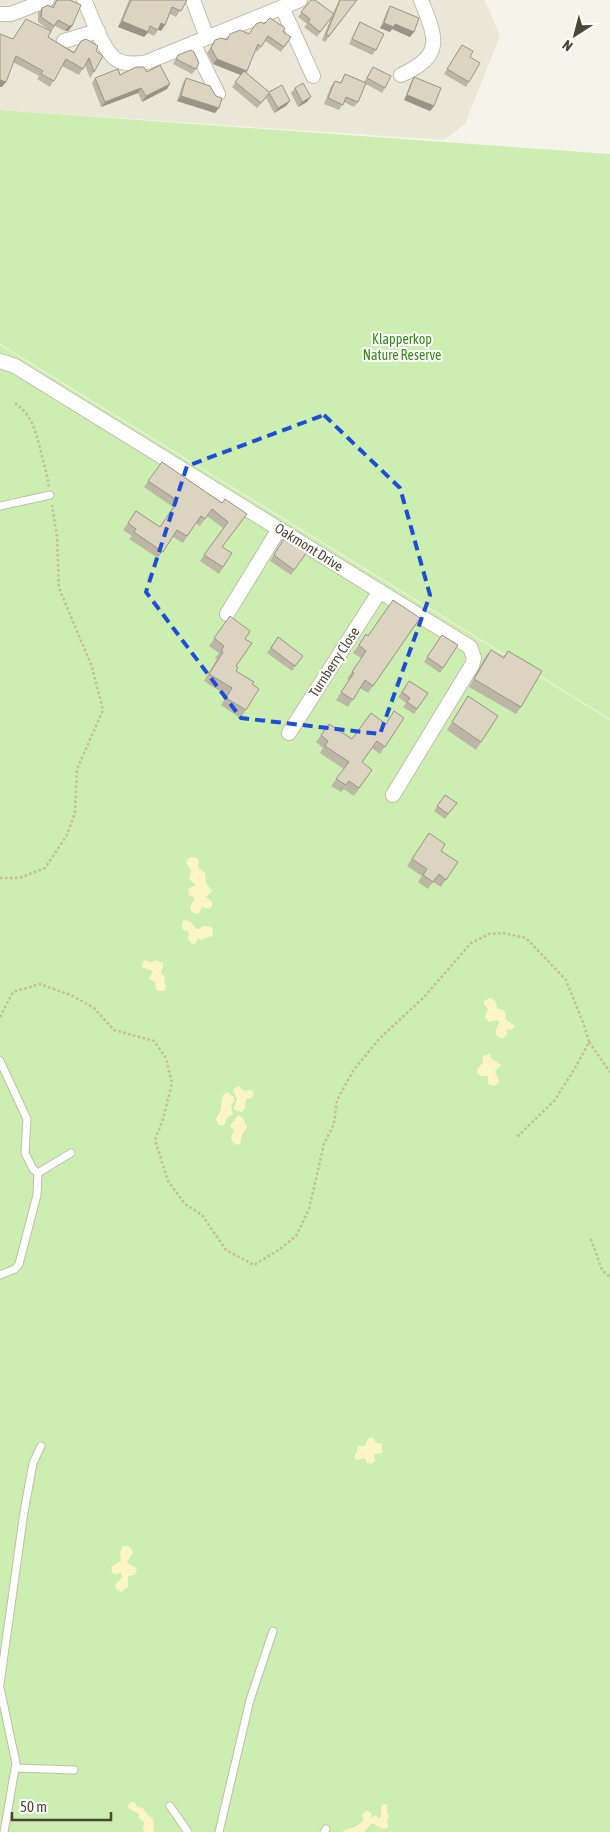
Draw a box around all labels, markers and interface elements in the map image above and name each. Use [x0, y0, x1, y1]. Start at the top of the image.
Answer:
north arrow [550, 10, 600, 60]
text: N [559, 37, 575, 54]
park label: Klapperkop Nature Reserve [363, 331, 441, 363]
street label: Oakmont Drive [272, 520, 346, 574]
street label: Turnberry Close [306, 624, 362, 700]
scale bar [12, 1790, 111, 1822]
text: 50 m [20, 1798, 47, 1815]

